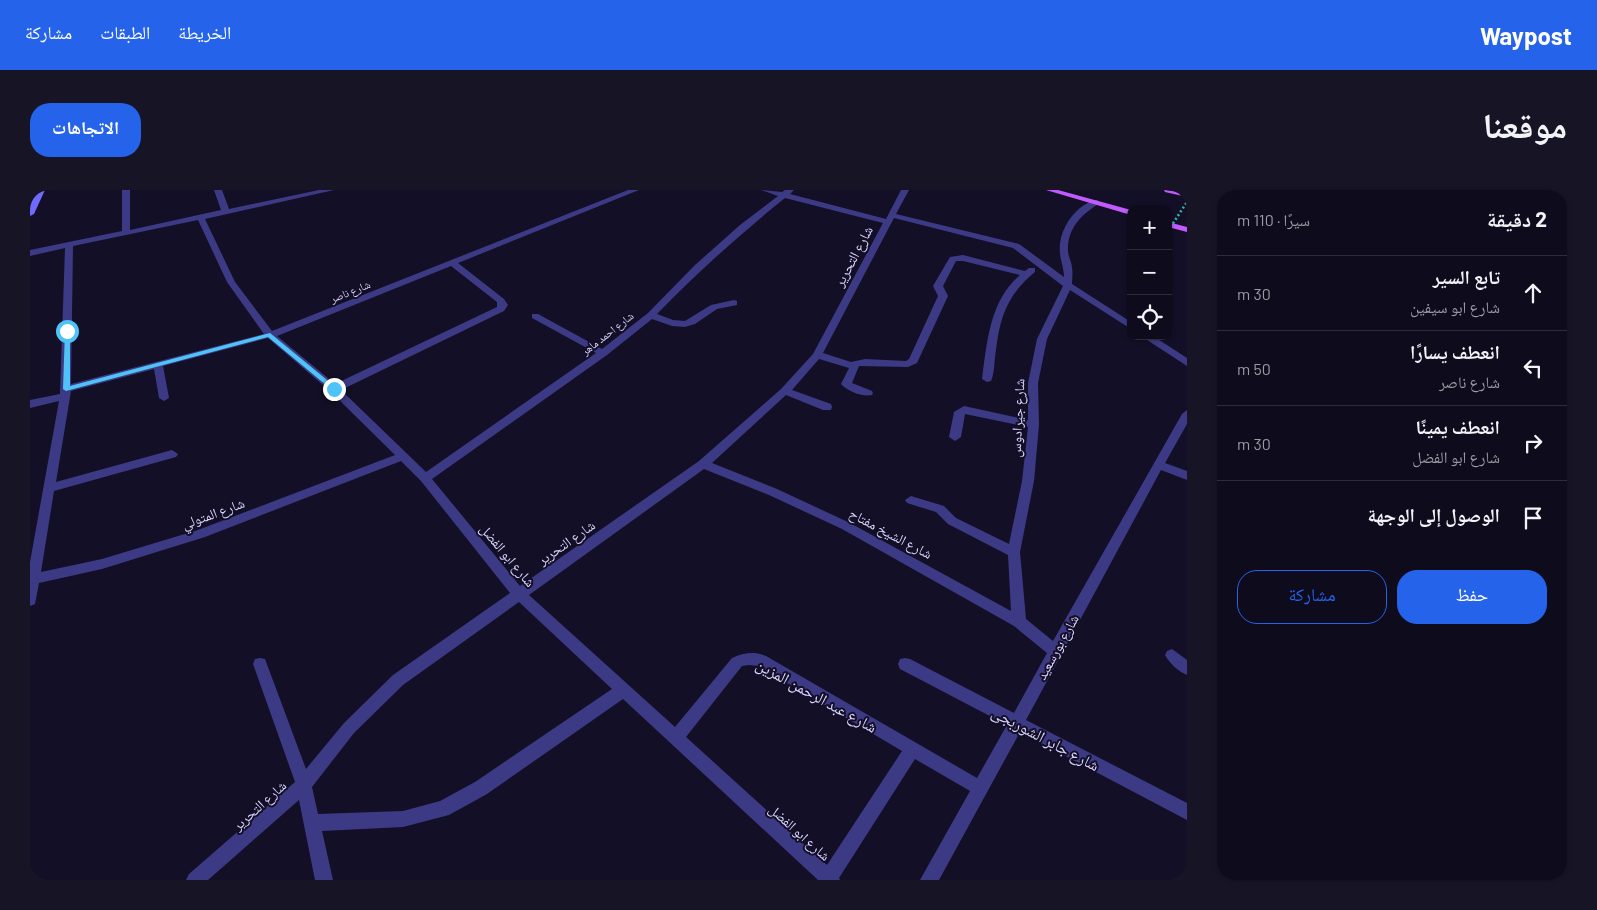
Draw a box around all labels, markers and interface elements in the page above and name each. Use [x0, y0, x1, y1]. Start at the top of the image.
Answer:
text: مشاركة [25, 21, 72, 43]
text: الطبقات [100, 21, 150, 43]
text: الخريطة [178, 21, 231, 43]
text: Waypost [1480, 21, 1572, 50]
button: الاتجاهات [30, 103, 141, 157]
text: موقعنا [1482, 103, 1567, 145]
map controls [1127, 205, 1172, 340]
button: + [1127, 205, 1172, 250]
text: 2 دقيقة [1487, 206, 1547, 231]
text: سيرًا · 110 m [1237, 210, 1310, 229]
street label: شارع التحرير [829, 223, 878, 291]
button: − [1127, 250, 1172, 295]
text: تابع السير [1433, 265, 1500, 288]
street label: شارع ناصر [327, 277, 372, 306]
icon: ahead [1519, 279, 1547, 307]
text: 30 m [1237, 284, 1271, 303]
button: locate [1127, 295, 1172, 340]
text: شارع ابو سيفين [1410, 297, 1500, 316]
street label: شارع احمد ماهر [578, 309, 636, 359]
route start [56, 320, 79, 343]
text: انعطف يسارًا [1410, 340, 1500, 363]
icon: left [1519, 354, 1547, 382]
text: 50 m [1237, 359, 1271, 378]
text: شارع ناصر [1439, 372, 1500, 391]
route end [323, 378, 346, 401]
street label: شارع جيرادوس [1006, 378, 1030, 458]
text: انعطف يمينًا [1416, 415, 1500, 438]
icon: right [1519, 429, 1547, 457]
text: 30 m [1237, 434, 1271, 453]
text: شارع ابو الفضل [1412, 447, 1500, 466]
street label: شارع المتولي [179, 494, 248, 536]
text: الوصول إلى الوجهة [1367, 503, 1500, 526]
street label: شارع الشيخ مفتاح [846, 504, 935, 564]
icon: arrive [1519, 504, 1547, 532]
street label: شارع التحرير [533, 516, 599, 570]
street label: شارع ابو الفضل [475, 520, 539, 591]
button: مشاركة [1237, 570, 1387, 624]
button: حفظ [1397, 570, 1547, 624]
street label: شارع بورسعيد [1032, 611, 1084, 684]
street label: شارع عبد الرحمن المزين [752, 654, 881, 738]
street label: شارع جابر الشوربجى [988, 702, 1103, 776]
street label: شارع التحرير [228, 777, 291, 836]
street label: شارع ابو الفضل [764, 800, 834, 866]

